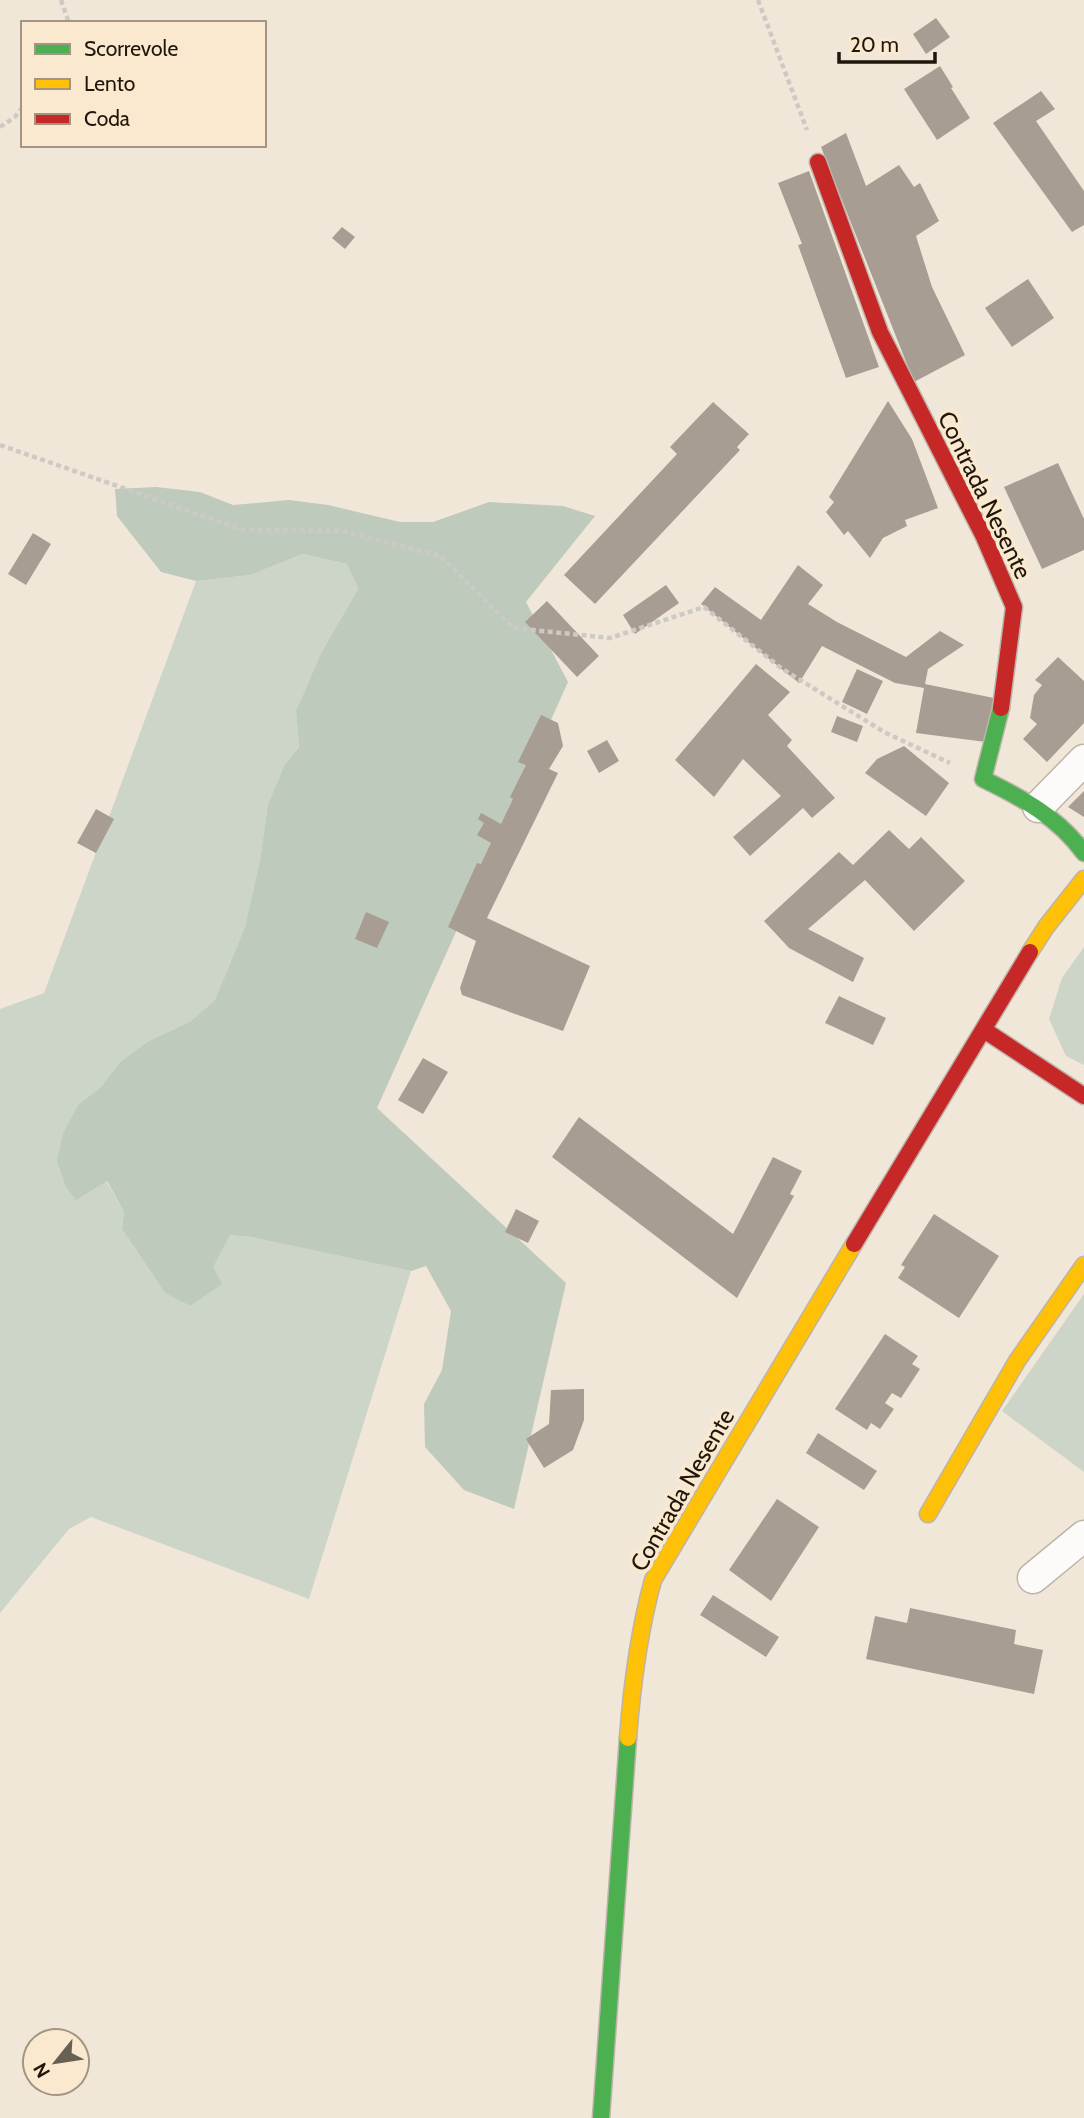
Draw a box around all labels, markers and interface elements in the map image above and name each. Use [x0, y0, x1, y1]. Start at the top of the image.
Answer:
legend [21, 21, 266, 147]
scale bar [839, 21, 935, 65]
text: 20 m [850, 32, 899, 57]
text: Scorrevole [84, 36, 178, 61]
text: Lento [84, 71, 135, 96]
text: Coda [84, 106, 130, 131]
street label: Contrada Nesente [932, 407, 1038, 583]
street label: Contrada Nesente [624, 1404, 740, 1576]
north arrow [21, 2027, 91, 2097]
text: N [28, 2059, 55, 2082]

